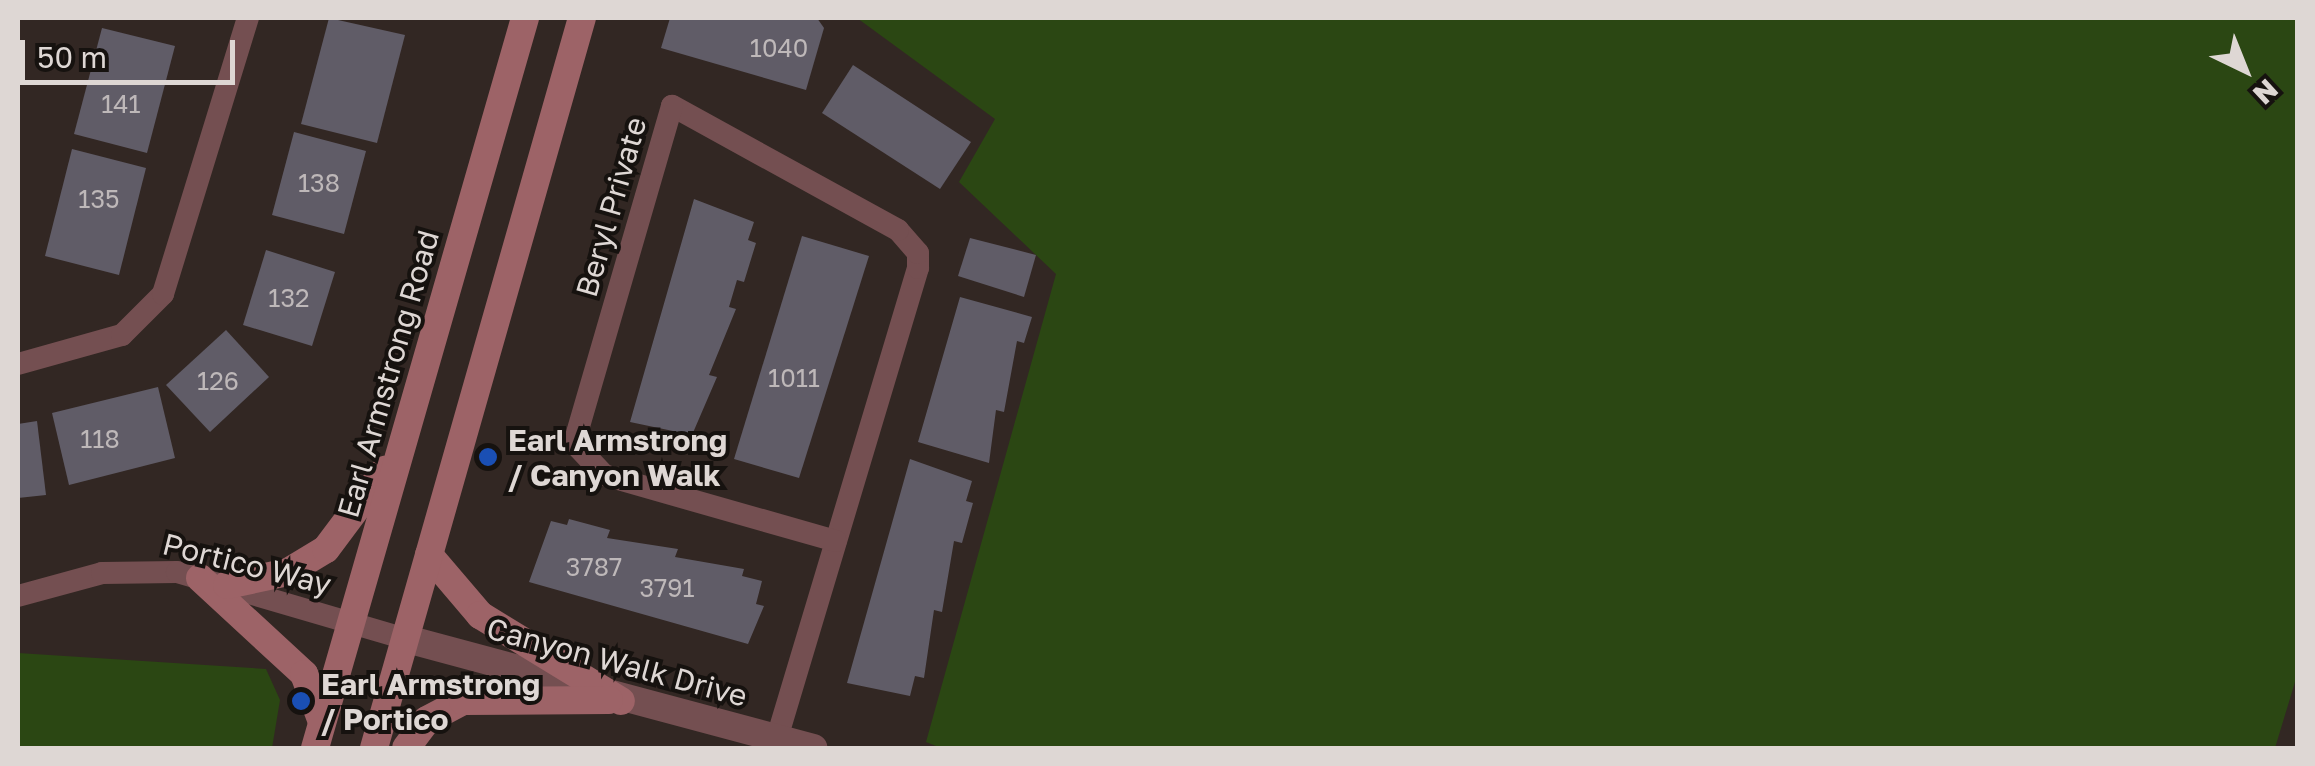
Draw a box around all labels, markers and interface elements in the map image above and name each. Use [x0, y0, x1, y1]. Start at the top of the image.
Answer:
scale bar [25, 20, 240, 82]
north arrow [2195, 20, 2295, 120]
house number: 1040 [750, 33, 808, 63]
text: 50 m [37, 39, 107, 75]
text: N [2247, 73, 2285, 112]
house number: 141 [101, 89, 141, 119]
street label: Beryl Private [568, 113, 654, 301]
house number: 138 [298, 168, 340, 198]
house number: 135 [78, 184, 120, 214]
street label: Earl Armstrong Road [330, 226, 446, 522]
house number: 132 [268, 283, 310, 313]
house number: 1011 [768, 363, 820, 393]
house number: 126 [197, 366, 239, 396]
place label: Earl Armstrong / Canyon Walk [508, 422, 727, 492]
house number: 118 [80, 424, 120, 454]
marker: Earl Armstrong / Canyon Walk [477, 446, 499, 468]
street label: Portico Way [159, 526, 335, 602]
house number: 3787 [566, 552, 622, 582]
house number: 3791 [639, 573, 695, 603]
street label: Canyon Walk Drive [483, 610, 751, 714]
place label: Earl Armstrong / Portico [321, 666, 540, 736]
marker: Earl Armstrong / Portico [290, 690, 312, 712]

